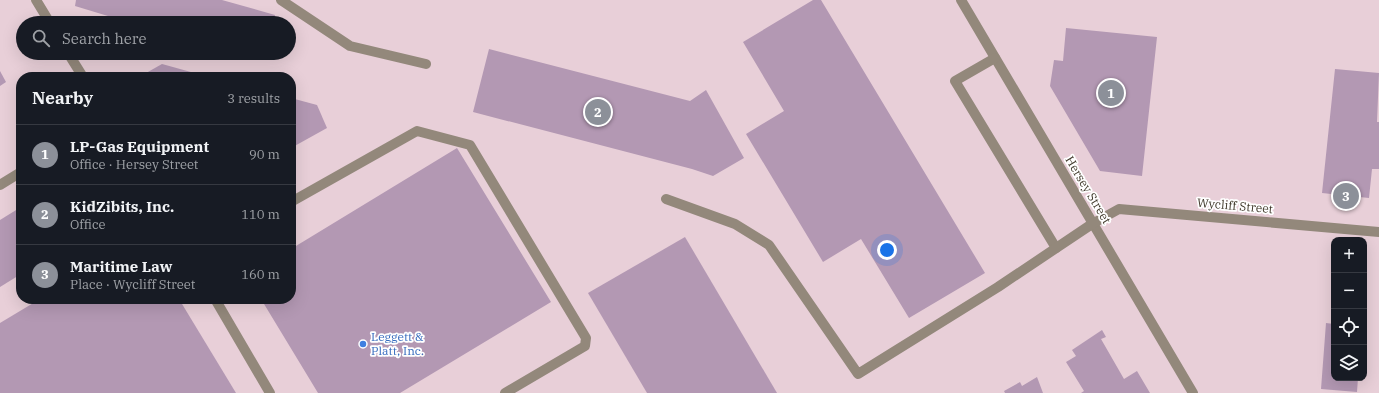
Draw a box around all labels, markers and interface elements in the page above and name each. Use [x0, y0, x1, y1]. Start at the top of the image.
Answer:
search box [16, 16, 296, 60]
icon: search [30, 27, 52, 49]
text: Search here [62, 29, 147, 48]
pin: 1 [1098, 78, 1124, 108]
text: Nearby [32, 87, 93, 109]
text: 3 results [227, 90, 280, 107]
pin: 2 [585, 97, 611, 127]
text: LP-Gas Equipment [70, 137, 209, 156]
text: 1 [41, 146, 49, 163]
text: 90 m [249, 146, 280, 163]
street label: Hersey Street [1062, 153, 1115, 226]
text: Office · Hersey Street [70, 156, 198, 173]
pin: 3 [1333, 181, 1359, 211]
street label: Wycliff Street [1196, 195, 1274, 216]
text: KidZibits, Inc. [70, 197, 174, 216]
text: 2 [41, 206, 49, 223]
text: 110 m [241, 206, 280, 223]
text: Office [70, 216, 106, 233]
map controls [1331, 237, 1367, 381]
button: + [1331, 237, 1367, 273]
your location [877, 240, 897, 260]
text: Maritime Law [70, 257, 173, 276]
text: 3 [41, 266, 49, 283]
text: 160 m [241, 266, 280, 283]
button: − [1331, 273, 1367, 309]
text: Place · Wycliff Street [70, 276, 195, 293]
button: locate [1331, 309, 1367, 345]
place label: Leggett & Platt, Inc. [371, 329, 424, 358]
marker: Leggett & Platt, Inc. [358, 339, 368, 349]
button: layers [1331, 345, 1367, 381]

